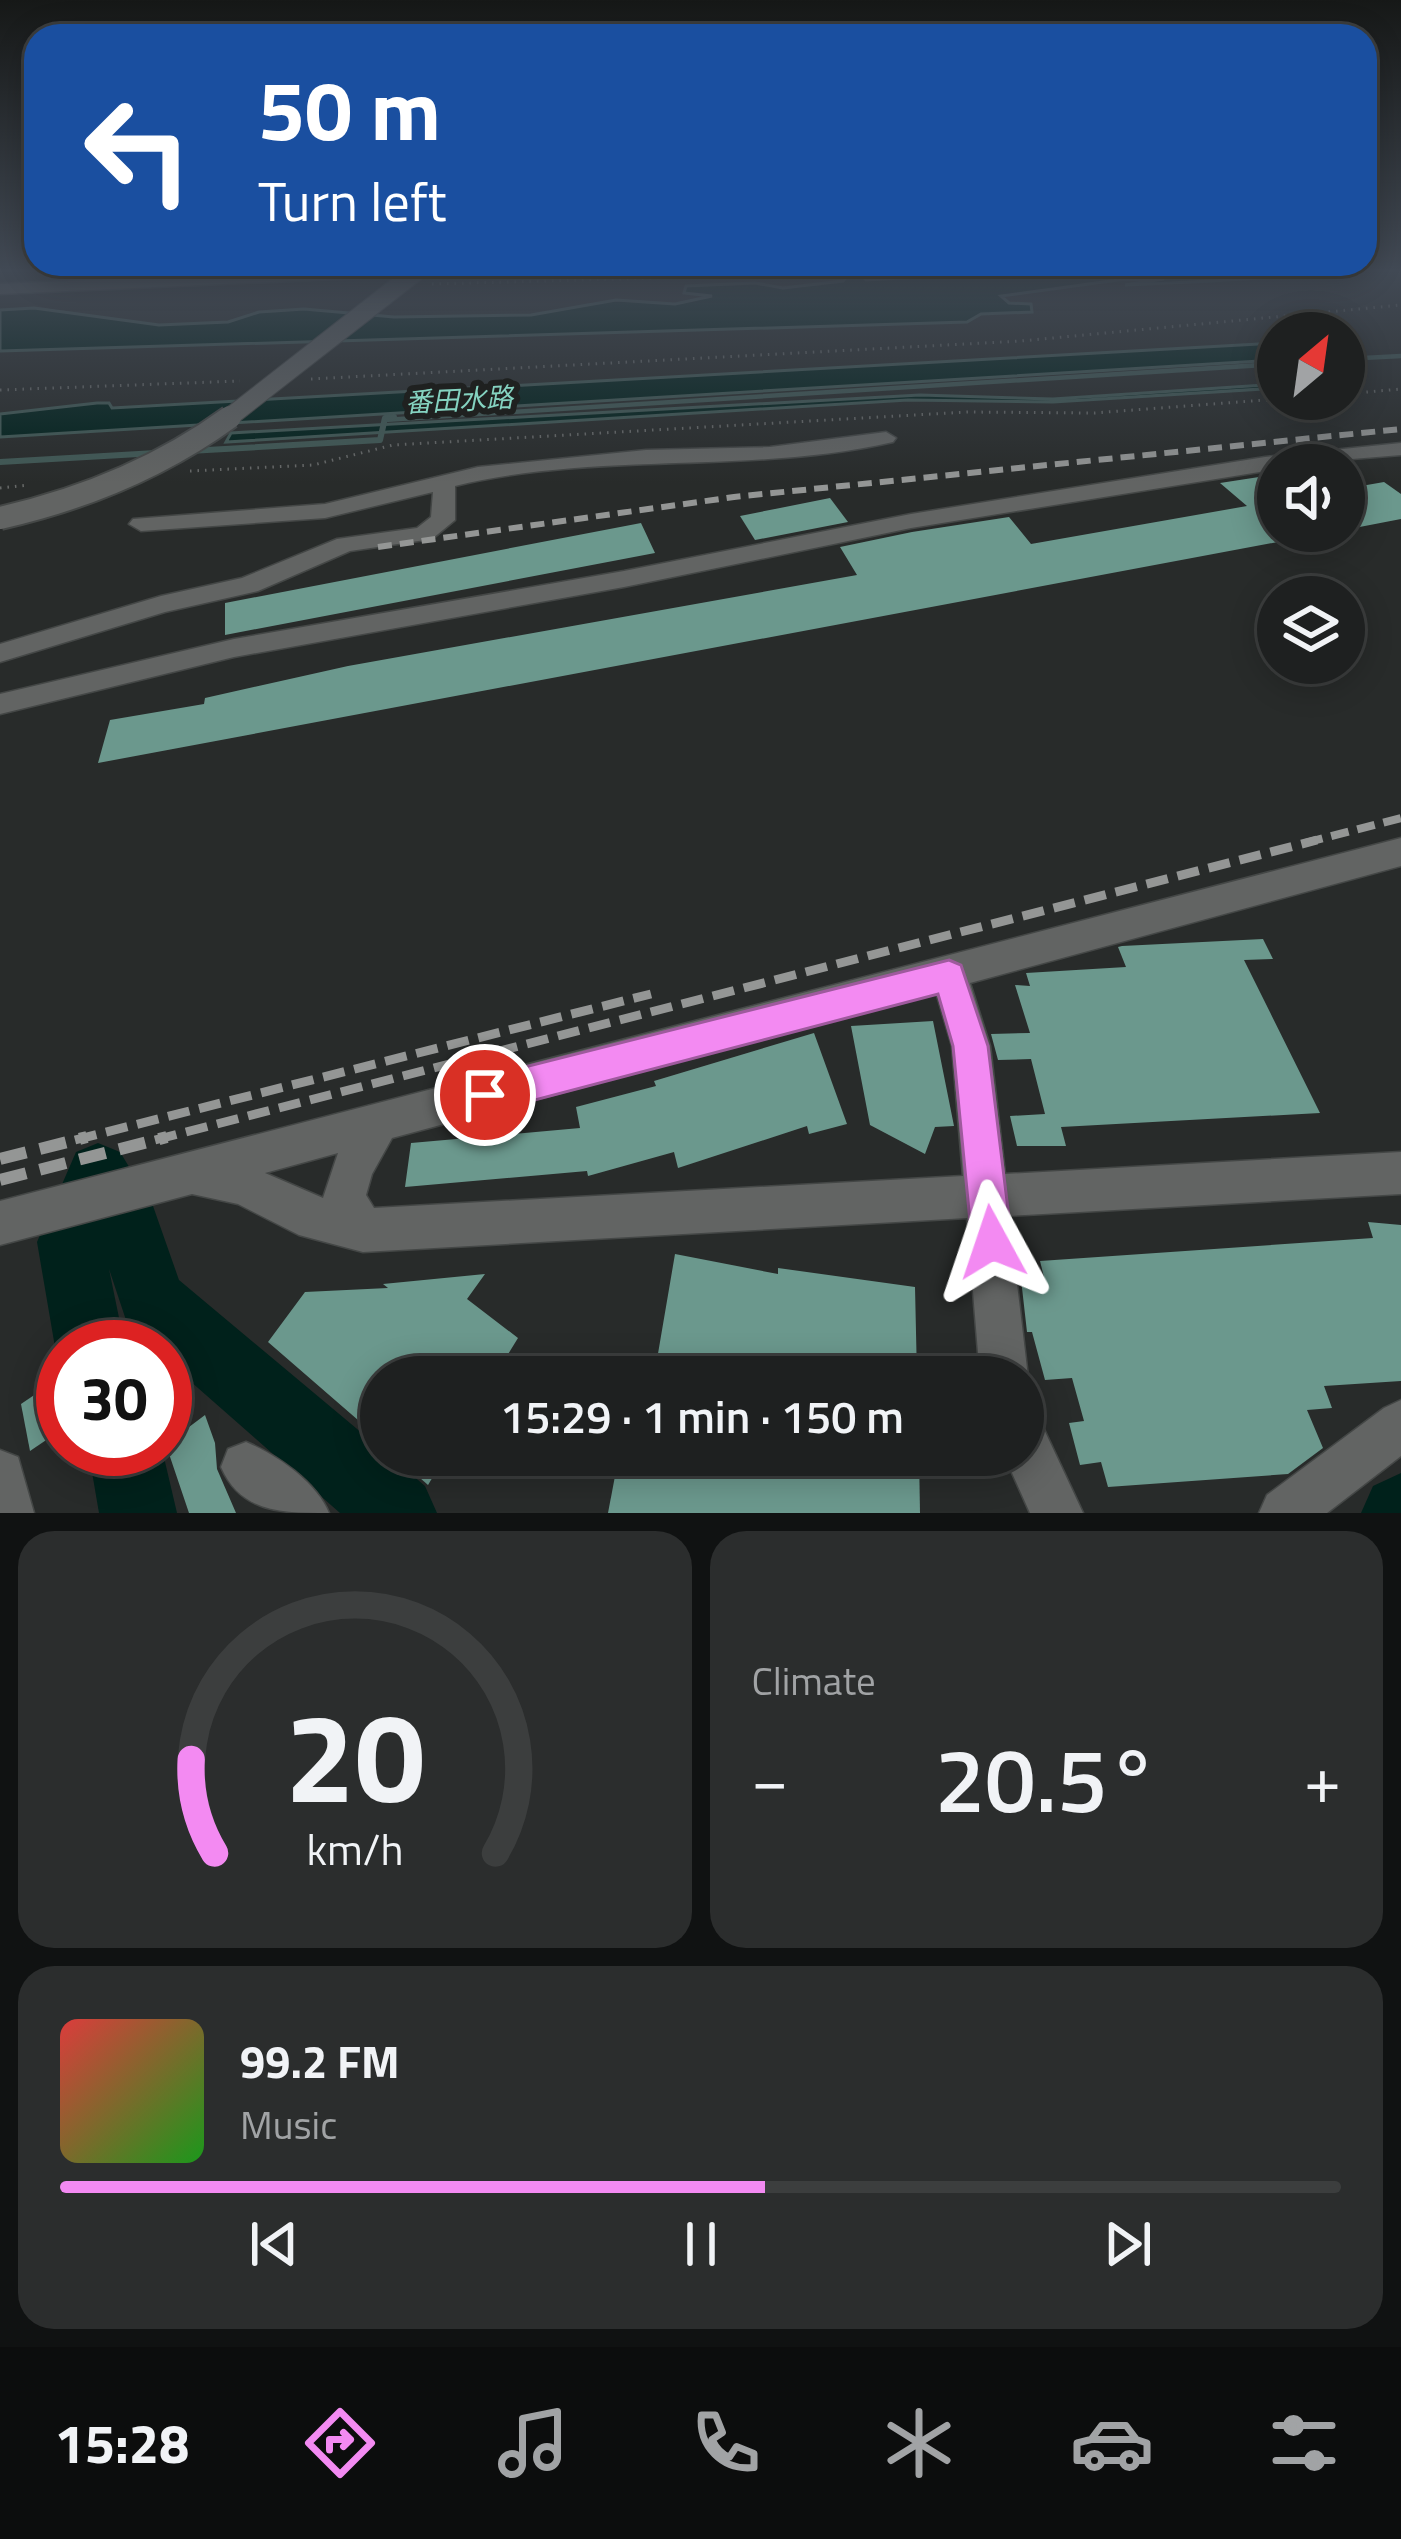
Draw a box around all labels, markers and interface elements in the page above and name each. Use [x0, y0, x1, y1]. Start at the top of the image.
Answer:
text: 50 m [258, 45, 441, 173]
icon: left [60, 72, 216, 228]
text: Turn left [258, 160, 447, 242]
north arrow [1257, 312, 1365, 420]
map controls [1257, 312, 1365, 684]
water label: 番田水路 [404, 376, 516, 422]
button: sound [1257, 444, 1365, 552]
button: layers [1257, 576, 1365, 684]
pin [434, 1044, 536, 1146]
icon: arrive [452, 1062, 518, 1128]
position arrow [929, 1179, 1055, 1305]
speed limit sign: 30 [36, 1320, 192, 1476]
text: 15:29 · 1 min · 150 m [500, 1382, 904, 1450]
text: Climate [752, 1651, 876, 1710]
text: 20 [285, 1661, 425, 1850]
text: 20.5° [935, 1710, 1158, 1847]
text: − [752, 1728, 788, 1829]
text: + [1304, 1728, 1341, 1829]
text: km/h [306, 1815, 403, 1881]
text: 99.2 FM [240, 2027, 400, 2095]
text: Music [240, 2095, 337, 2154]
icon: previous [241, 2211, 307, 2277]
icon: pause [668, 2211, 734, 2277]
icon: next [1095, 2211, 1161, 2277]
icon: directions [298, 2401, 382, 2485]
icon: music [491, 2401, 575, 2485]
icon: phone [684, 2401, 768, 2485]
icon: climate [877, 2401, 961, 2485]
icon: car [1070, 2401, 1154, 2485]
icon: filters [1262, 2401, 1346, 2485]
text: 15:28 [54, 2402, 189, 2484]

